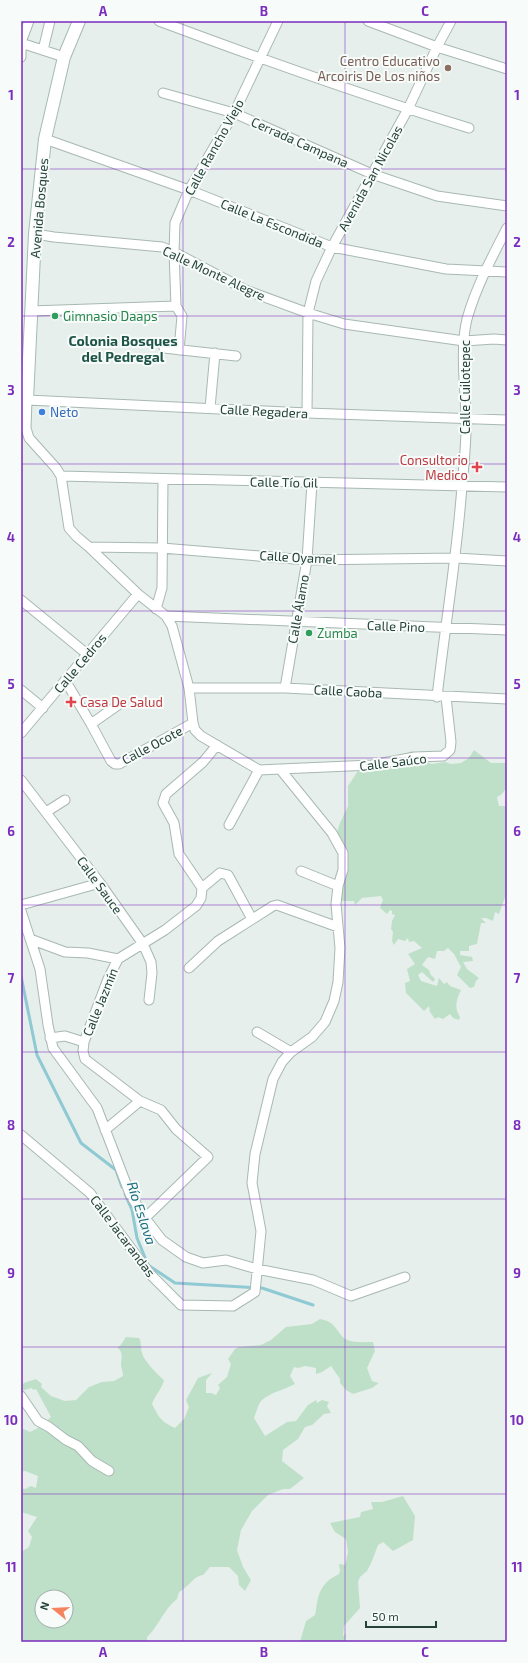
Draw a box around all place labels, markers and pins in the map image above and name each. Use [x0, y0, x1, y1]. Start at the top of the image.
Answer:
place label: Centro Educativo Arcoiris De Los niños [318, 53, 440, 84]
marker: Centro Educativo Arcoiris De Los niños [443, 63, 453, 73]
place label: Gimnasio Daaps [63, 308, 158, 324]
marker: Gimnasio Daaps [50, 311, 60, 321]
place label: Neto [50, 404, 78, 420]
marker: Neto [37, 407, 47, 417]
place label: Consultorio Medico [400, 452, 468, 483]
marker: Consultorio Medico [471, 461, 483, 473]
place label: Zumba [317, 625, 358, 641]
marker: Zumba [304, 628, 314, 638]
place label: Casa De Salud [80, 694, 163, 710]
marker: Casa De Salud [65, 696, 77, 708]

